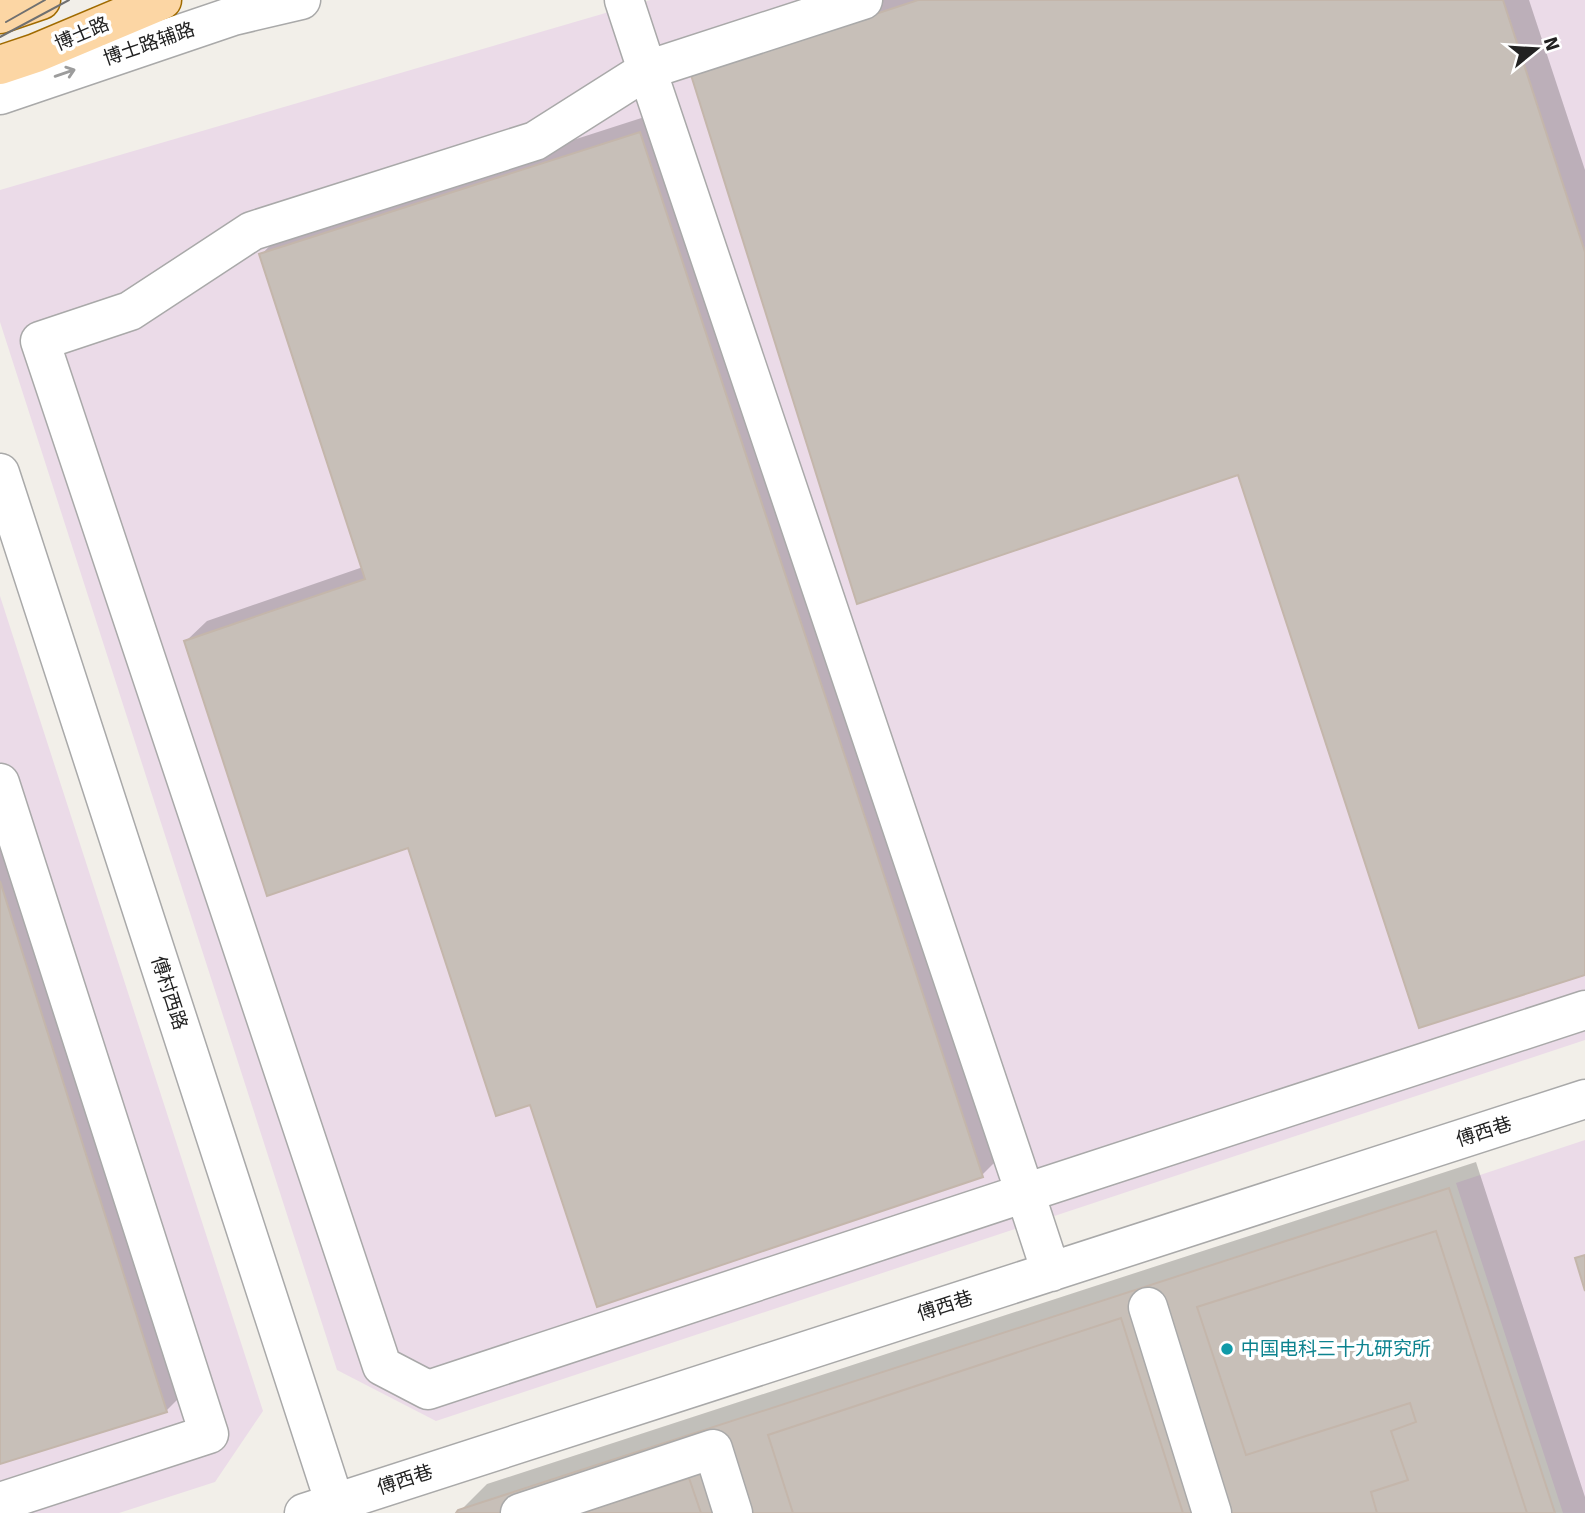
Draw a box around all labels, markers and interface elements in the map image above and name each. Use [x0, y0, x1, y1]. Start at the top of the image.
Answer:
street label: 博士路 [51, 12, 113, 56]
north arrow [1501, 14, 1571, 84]
street label: 博士路辅路 [100, 17, 198, 71]
text: N [1538, 34, 1565, 54]
one-way arrow [53, 66, 75, 78]
street label: 傅村西路 [146, 953, 192, 1033]
street label: 傅西巷 [1453, 1112, 1515, 1152]
street label: 傅西巷 [914, 1286, 976, 1326]
place label: 中国电科三十九研究所 [1241, 1337, 1431, 1361]
marker: 中国电科三十九研究所 [1219, 1341, 1235, 1357]
street label: 傅西巷 [374, 1460, 436, 1500]

